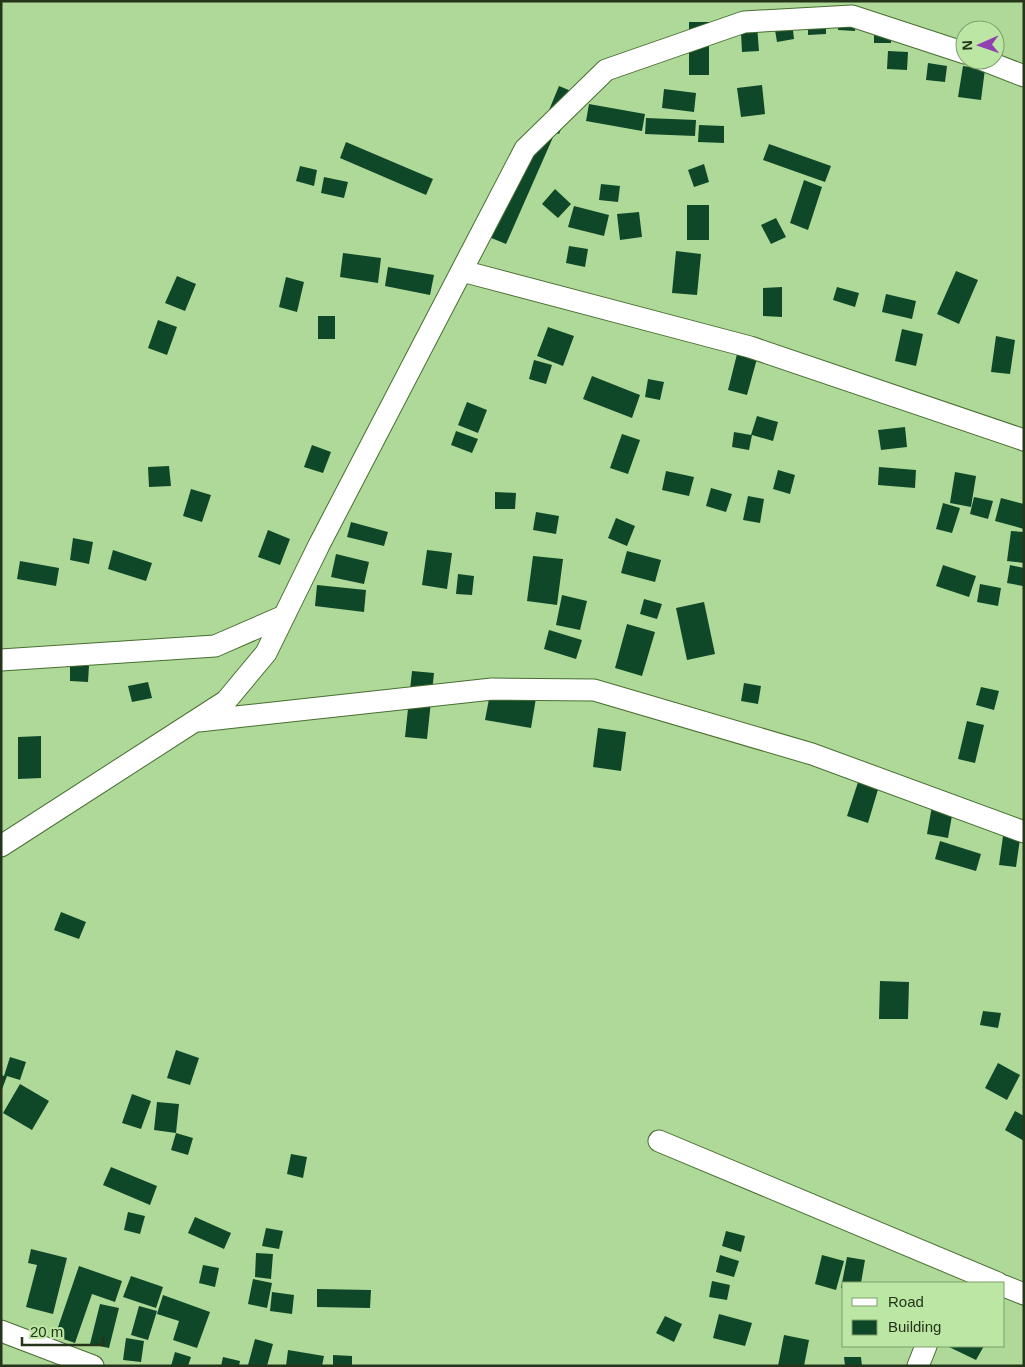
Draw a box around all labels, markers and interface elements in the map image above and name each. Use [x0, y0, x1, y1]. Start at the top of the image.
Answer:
north arrow [955, 20, 1005, 70]
text: N [959, 40, 975, 51]
legend [842, 1282, 1005, 1347]
text: Road [888, 1293, 924, 1310]
scale bar [22, 1314, 104, 1346]
text: Building [888, 1318, 941, 1335]
text: 20 m [30, 1323, 63, 1340]

